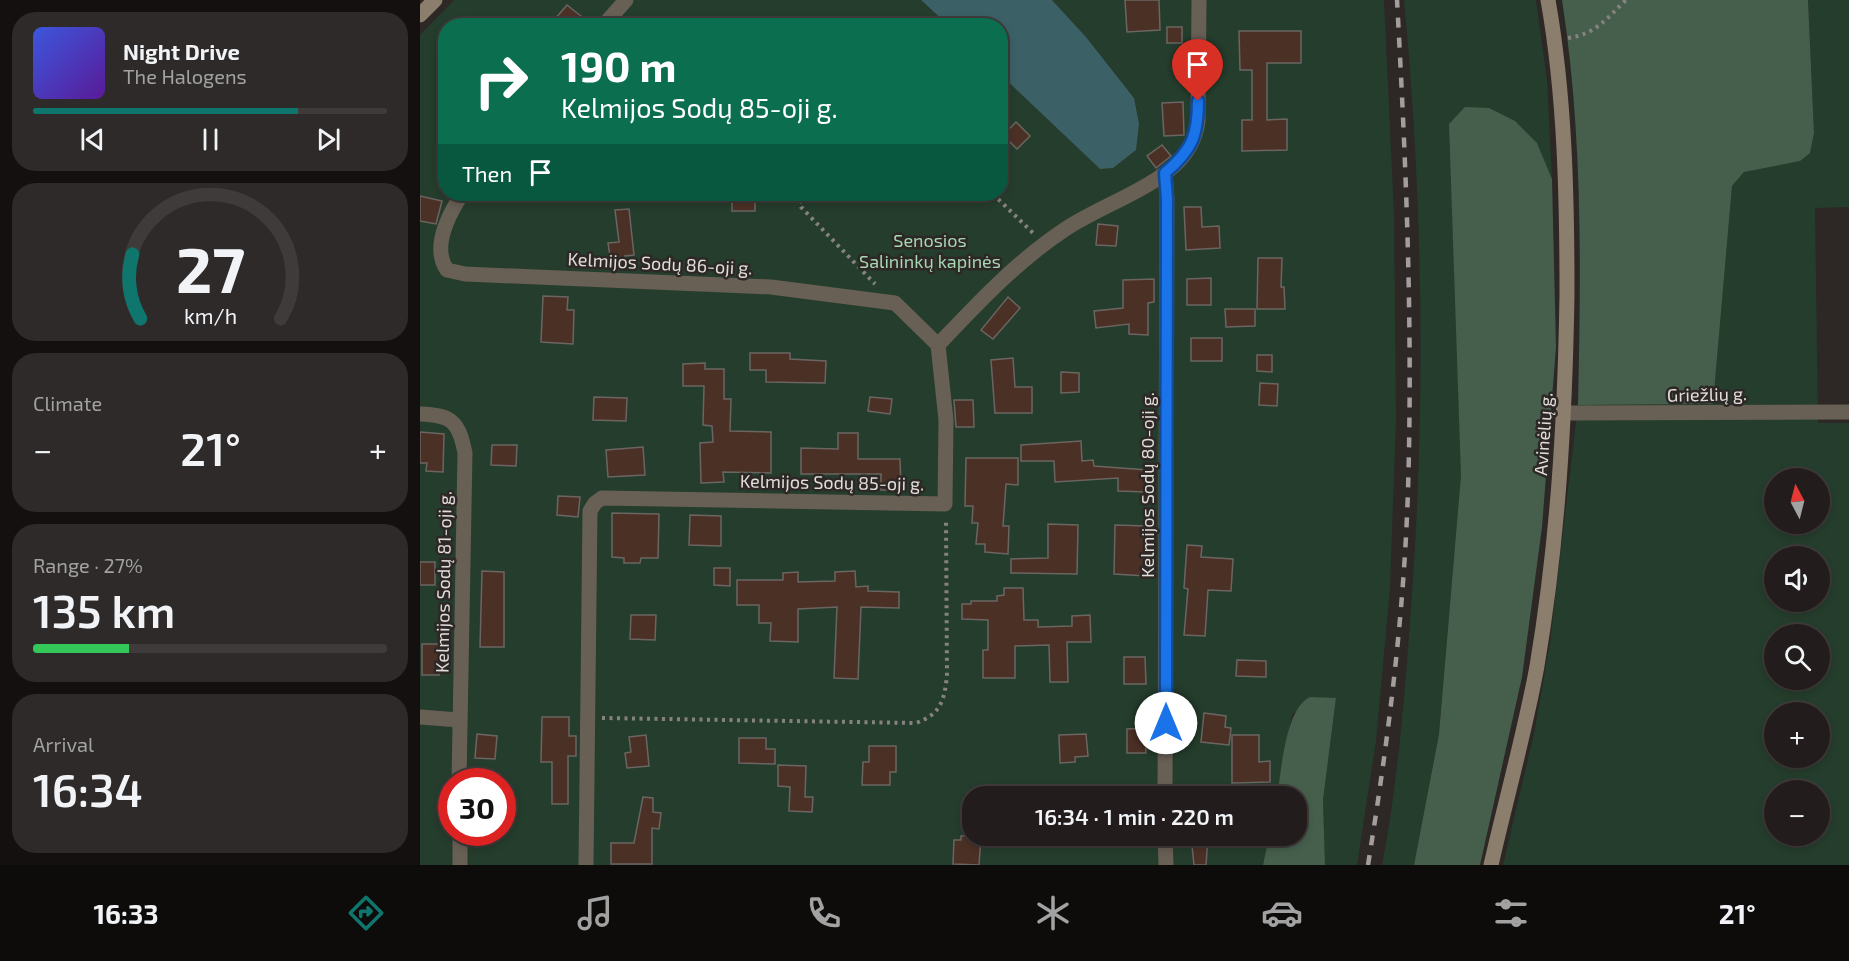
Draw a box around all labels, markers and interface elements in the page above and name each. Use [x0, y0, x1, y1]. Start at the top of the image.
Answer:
text: Night Drive [123, 38, 240, 64]
pin [1172, 39, 1223, 101]
text: 190 m [561, 40, 677, 90]
icon: right [462, 42, 540, 120]
icon: arrive [1181, 48, 1214, 81]
text: The Halogens [123, 64, 247, 88]
text: Kelmijos Sodų 85-oji g. [561, 91, 838, 123]
icon: previous [76, 123, 109, 156]
icon: pause [194, 123, 227, 156]
icon: next [312, 123, 345, 156]
icon: arrive [524, 156, 557, 189]
text: Then [462, 160, 512, 186]
park label: Senosios Salininkų kapinės [859, 229, 1001, 272]
text: 27 [175, 231, 245, 306]
street label: Kelmijos Sodų 86-oji g. [567, 247, 753, 279]
text: km/h [183, 303, 237, 328]
street label: Griežlių g. [1667, 382, 1747, 406]
text: Climate [33, 391, 102, 415]
street label: Kelmijos Sodų 80-oji g. [1136, 392, 1158, 578]
street label: Avinėlių g. [1529, 392, 1557, 476]
text: 21° [180, 421, 241, 475]
text: − [33, 429, 52, 469]
text: + [369, 429, 387, 469]
north arrow [1764, 468, 1830, 534]
map controls [1764, 468, 1830, 846]
street label: Kelmijos Sodų 85-oji g. [740, 469, 924, 495]
street label: Kelmijos Sodų 81-oji g. [430, 491, 456, 673]
button: sound [1764, 546, 1830, 612]
text: Range · 27% [33, 553, 143, 577]
text: 135 km [33, 583, 175, 637]
button: search [1764, 624, 1830, 690]
position arrow [1134, 691, 1198, 755]
button: + [1764, 702, 1830, 768]
text: Arrival [33, 732, 94, 756]
text: 16:34 [33, 762, 143, 816]
speed limit sign: 30 [438, 768, 516, 846]
button: − [1764, 780, 1830, 846]
text: 16:34 · 1 min · 220 m [1035, 803, 1234, 829]
icon: directions [345, 892, 387, 934]
icon: music [574, 892, 616, 934]
icon: phone [803, 892, 845, 934]
icon: climate [1032, 892, 1074, 934]
icon: car [1261, 892, 1303, 934]
icon: filters [1490, 892, 1532, 934]
text: 16:33 [93, 897, 159, 929]
text: 21° [1719, 897, 1755, 929]

